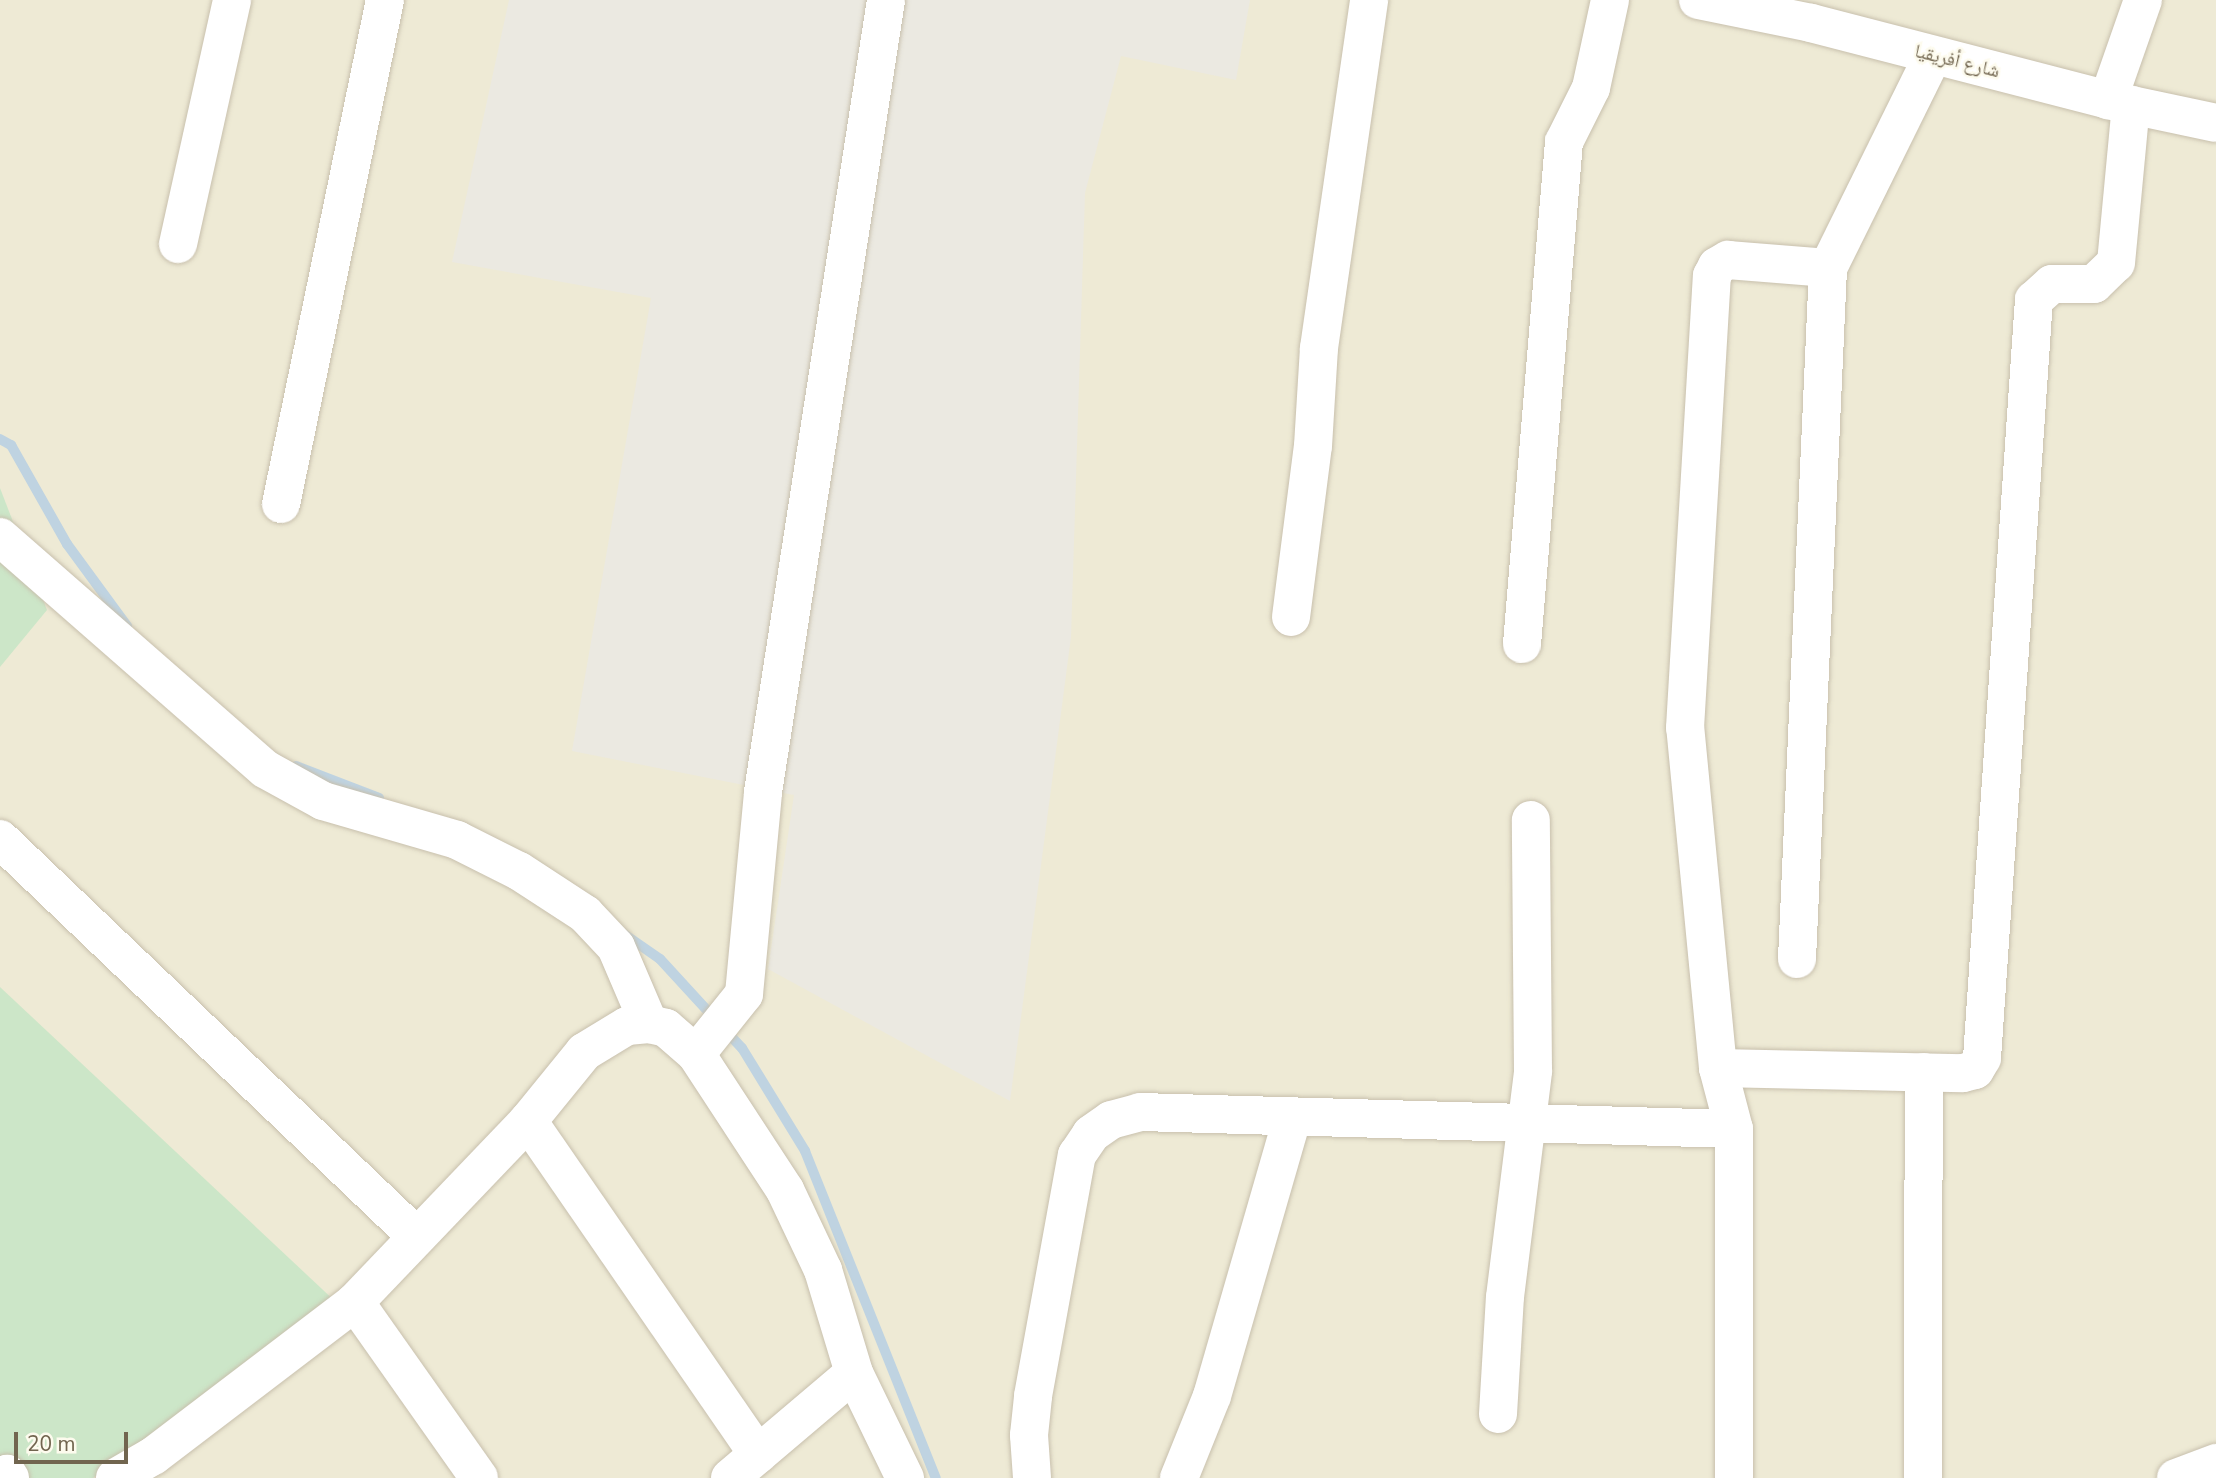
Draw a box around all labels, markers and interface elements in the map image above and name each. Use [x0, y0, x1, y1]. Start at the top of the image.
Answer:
street label: شارع أفريقيا [1912, 40, 2002, 84]
scale bar [18, 1418, 131, 1462]
text: 20 m [27, 1430, 76, 1458]

